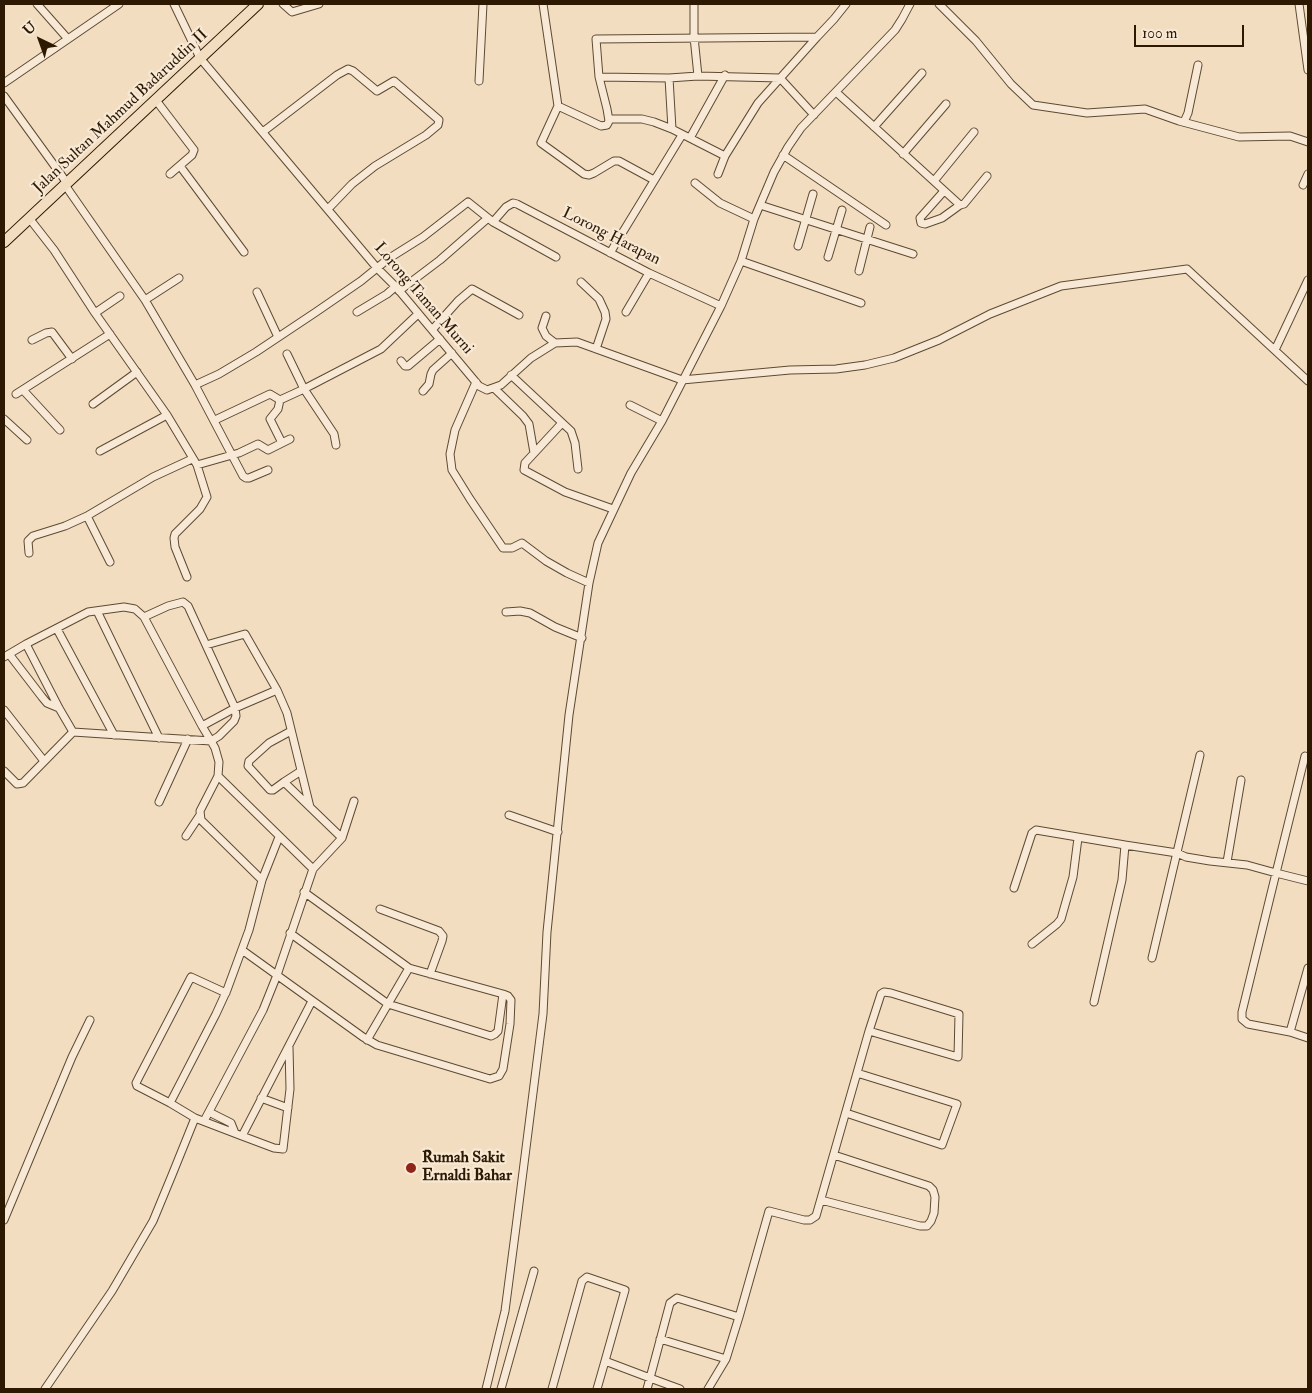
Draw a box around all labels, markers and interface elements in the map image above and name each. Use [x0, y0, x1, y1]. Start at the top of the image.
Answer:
north arrow [15, 15, 65, 65]
scale bar [1137, 15, 1247, 47]
text: U [20, 18, 40, 39]
text: 100 m [1142, 24, 1177, 43]
street label: Jalan Sultan Mahmud Badaruddin II [30, 26, 212, 198]
street label: Lorong Harapan [559, 204, 663, 270]
street label: Lorong Taman Murni [369, 239, 477, 359]
place label: Rumah Sakit Ernaldi Bahar [422, 1149, 512, 1187]
marker: Rumah Sakit Ernaldi Bahar [404, 1161, 418, 1175]

